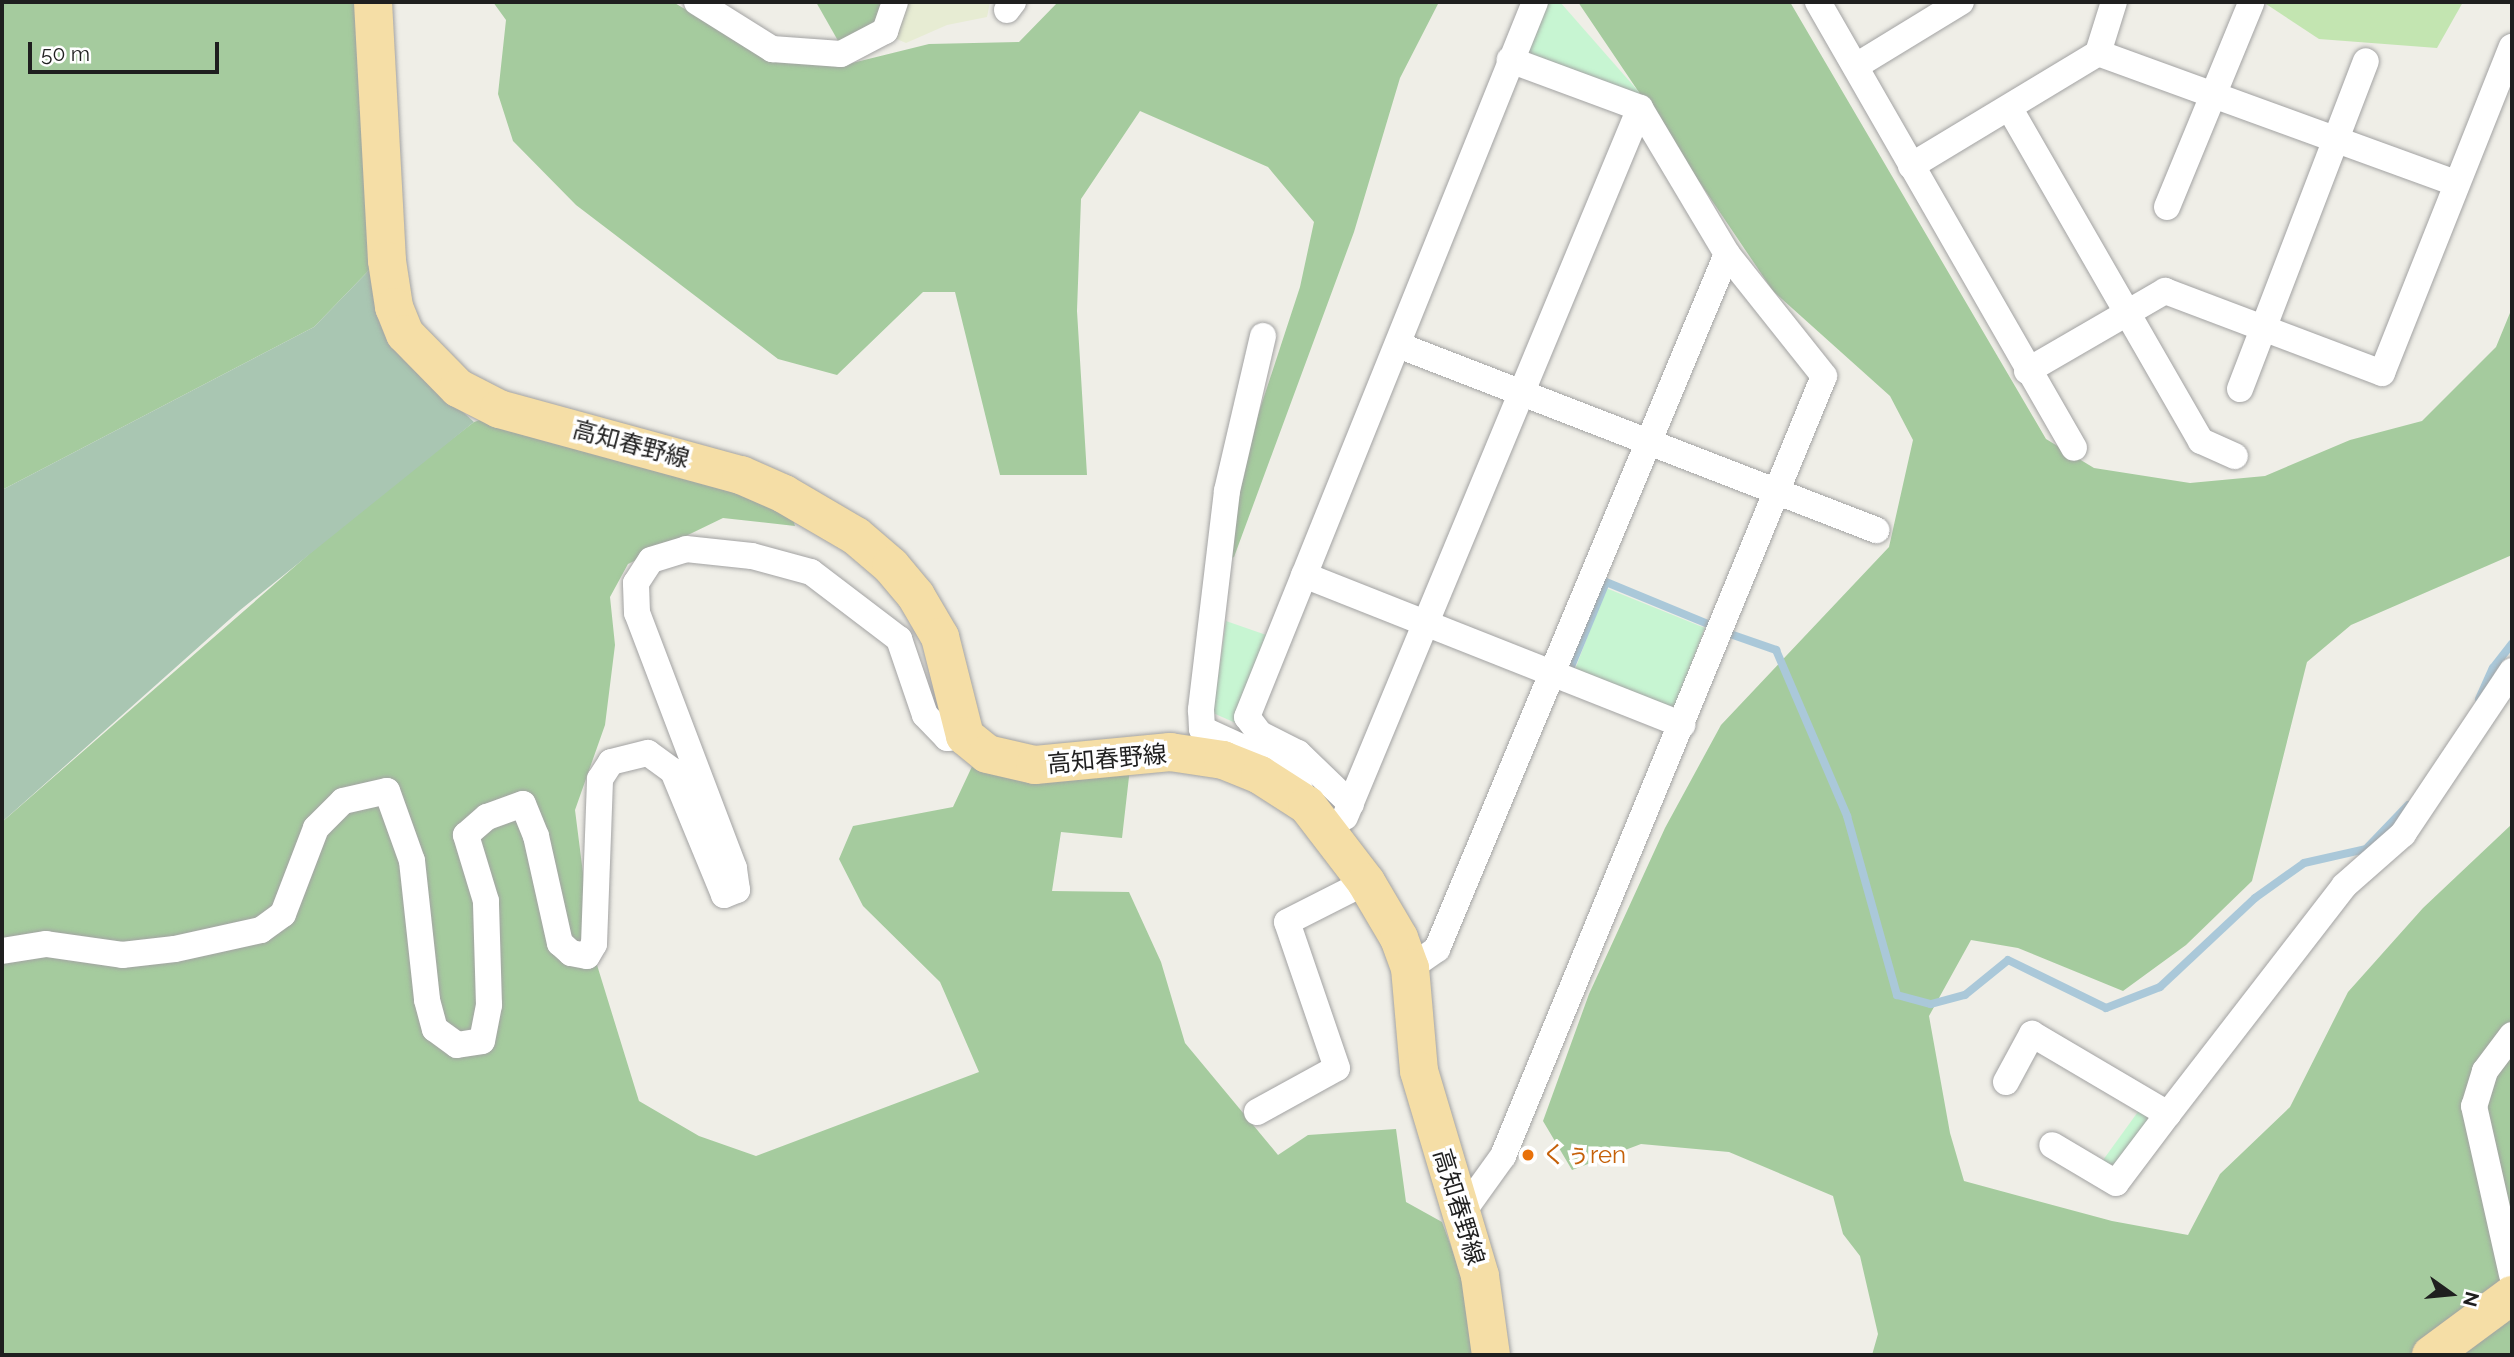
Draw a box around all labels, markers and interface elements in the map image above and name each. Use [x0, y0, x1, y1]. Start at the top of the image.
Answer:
scale bar [32, 28, 222, 72]
text: 50 m [41, 41, 90, 66]
street label: 高知春野線 [569, 415, 693, 473]
street label: 高知春野線 [1046, 739, 1168, 779]
place label: くぅren [1542, 1141, 1626, 1169]
street label: 高知春野線 [1428, 1145, 1490, 1269]
marker: くぅren [1520, 1147, 1536, 1163]
north arrow [2416, 1259, 2486, 1329]
text: N [2459, 1290, 2484, 1309]

